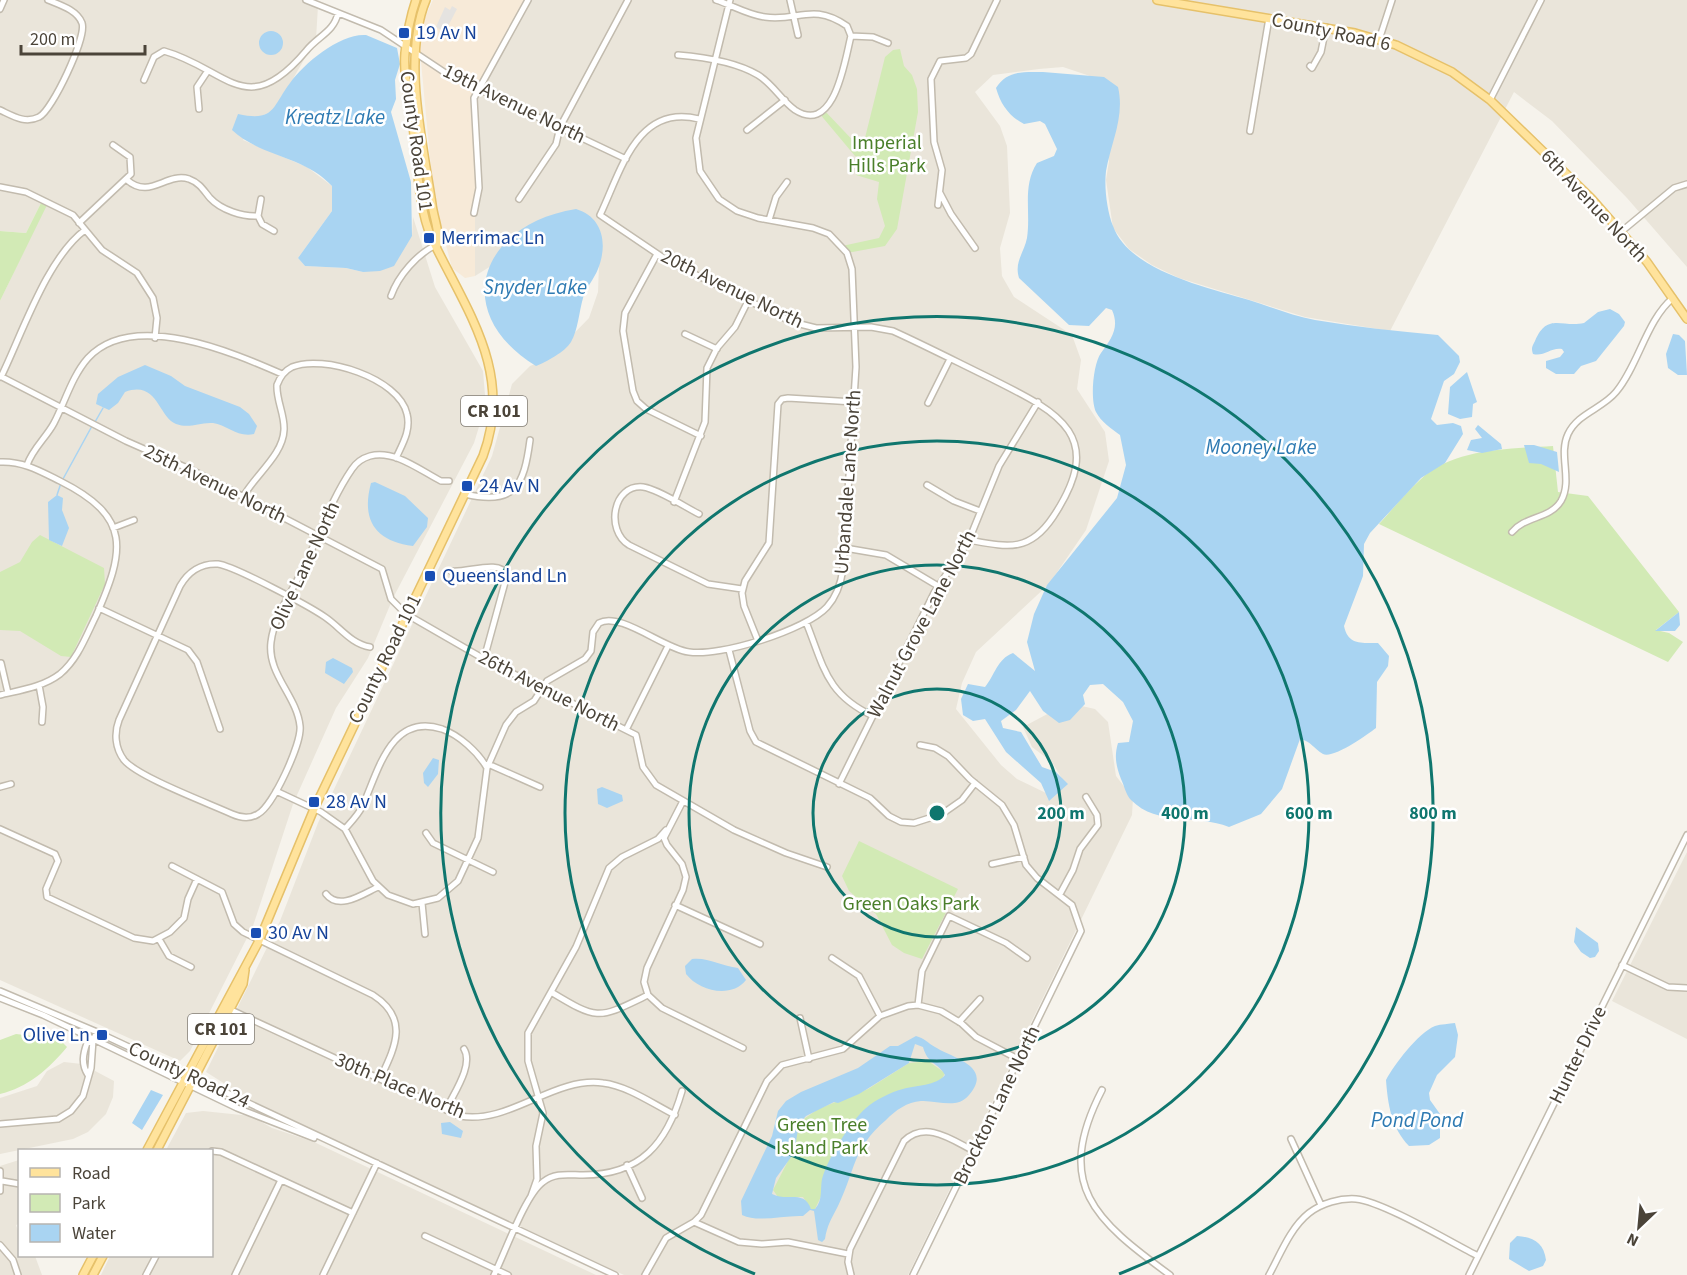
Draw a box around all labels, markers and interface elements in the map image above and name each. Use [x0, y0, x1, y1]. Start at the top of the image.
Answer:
street label: County Road 6 [1269, 6, 1393, 58]
scale bar [21, 18, 146, 56]
place label: 19 Av N [416, 19, 477, 47]
marker: 19 Av N [397, 26, 411, 40]
text: 200 m [30, 27, 75, 52]
street label: 19th Avenue North [438, 57, 590, 151]
street label: County Road 101 [392, 69, 440, 213]
water label: Kreatz Lake [285, 102, 385, 132]
park label: Imperial Hills Park [848, 129, 926, 180]
street label: 6th Avenue North [1534, 143, 1654, 269]
place label: Merrimac Ln [441, 224, 545, 252]
marker: Merrimac Ln [422, 231, 436, 245]
street label: 20th Avenue North [656, 242, 808, 336]
water label: Snyder Lake [483, 272, 587, 302]
street label: Urbandale Lane North [828, 389, 868, 575]
road number: CR 101 [461, 396, 527, 426]
water label: Mooney Lake [1205, 432, 1317, 462]
street label: 25th Avenue North [139, 437, 291, 531]
place label: 24 Av N [479, 472, 540, 500]
marker: 24 Av N [460, 479, 474, 493]
street label: Olive Lane North [263, 497, 347, 635]
street label: Walnut Grove Lane North [861, 525, 983, 723]
place label: Queensland Ln [442, 562, 567, 590]
marker: Queensland Ln [423, 569, 437, 583]
street label: County Road 101 [342, 590, 428, 728]
street label: 26th Avenue North [473, 643, 625, 739]
place label: 28 Av N [326, 788, 387, 816]
marker: 28 Av N [307, 795, 321, 809]
text: 200 m [1037, 801, 1085, 826]
text: 400 m [1161, 801, 1209, 826]
text: 600 m [1285, 801, 1333, 826]
text: 800 m [1409, 801, 1457, 826]
centre of rings [927, 803, 947, 823]
park label: Green Oaks Park [843, 890, 980, 918]
place label: 30 Av N [268, 919, 329, 947]
marker: 30 Av N [249, 926, 263, 940]
street label: Hunter Drive [1542, 1001, 1614, 1109]
road number: CR 101 [188, 1014, 254, 1044]
place label: Olive Ln [23, 1021, 90, 1049]
street label: Brockton Lane North [946, 1021, 1048, 1189]
marker: Olive Ln [95, 1028, 109, 1042]
street label: County Road 24 [124, 1035, 254, 1115]
street label: 30th Place North [331, 1046, 469, 1126]
water label: Pond Pond [1371, 1105, 1464, 1135]
park label: Green Tree Island Park [776, 1111, 868, 1162]
legend [18, 1149, 213, 1257]
text: Road [72, 1161, 111, 1186]
text: Park [72, 1191, 106, 1216]
north arrow [1609, 1197, 1669, 1257]
text: Water [72, 1221, 116, 1246]
text: N [1623, 1227, 1642, 1252]

